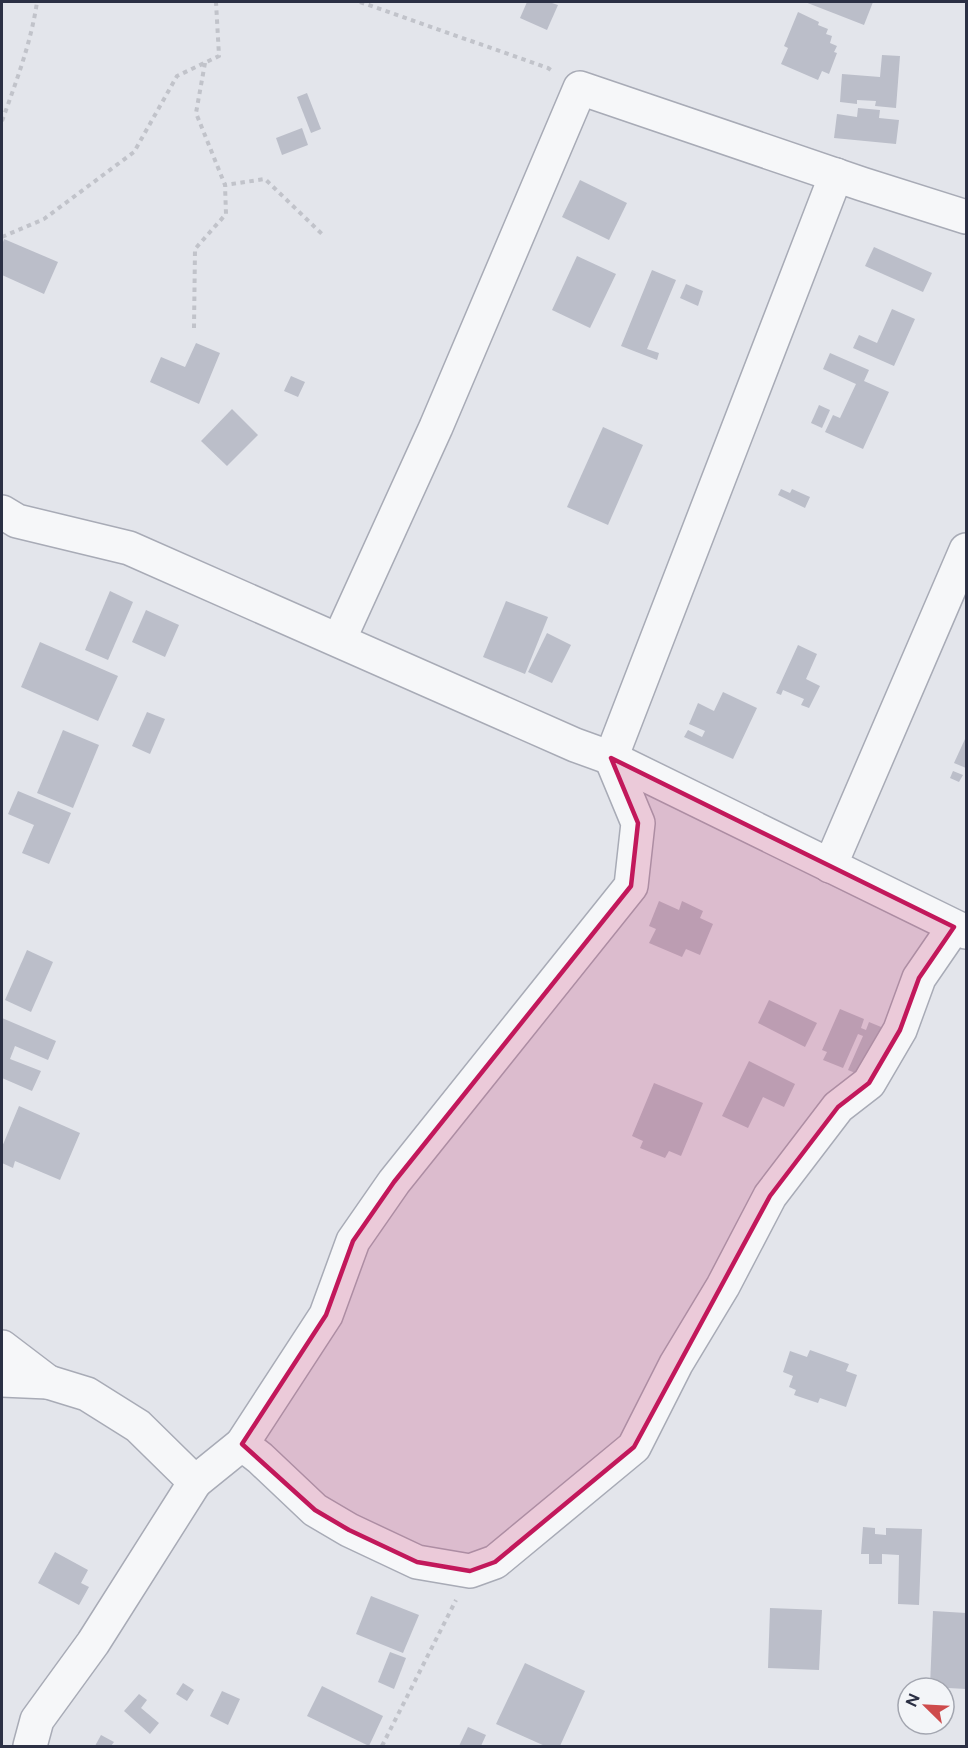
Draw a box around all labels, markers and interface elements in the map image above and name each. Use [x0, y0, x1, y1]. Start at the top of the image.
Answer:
north arrow [896, 1676, 956, 1736]
text: N [902, 1691, 924, 1710]

